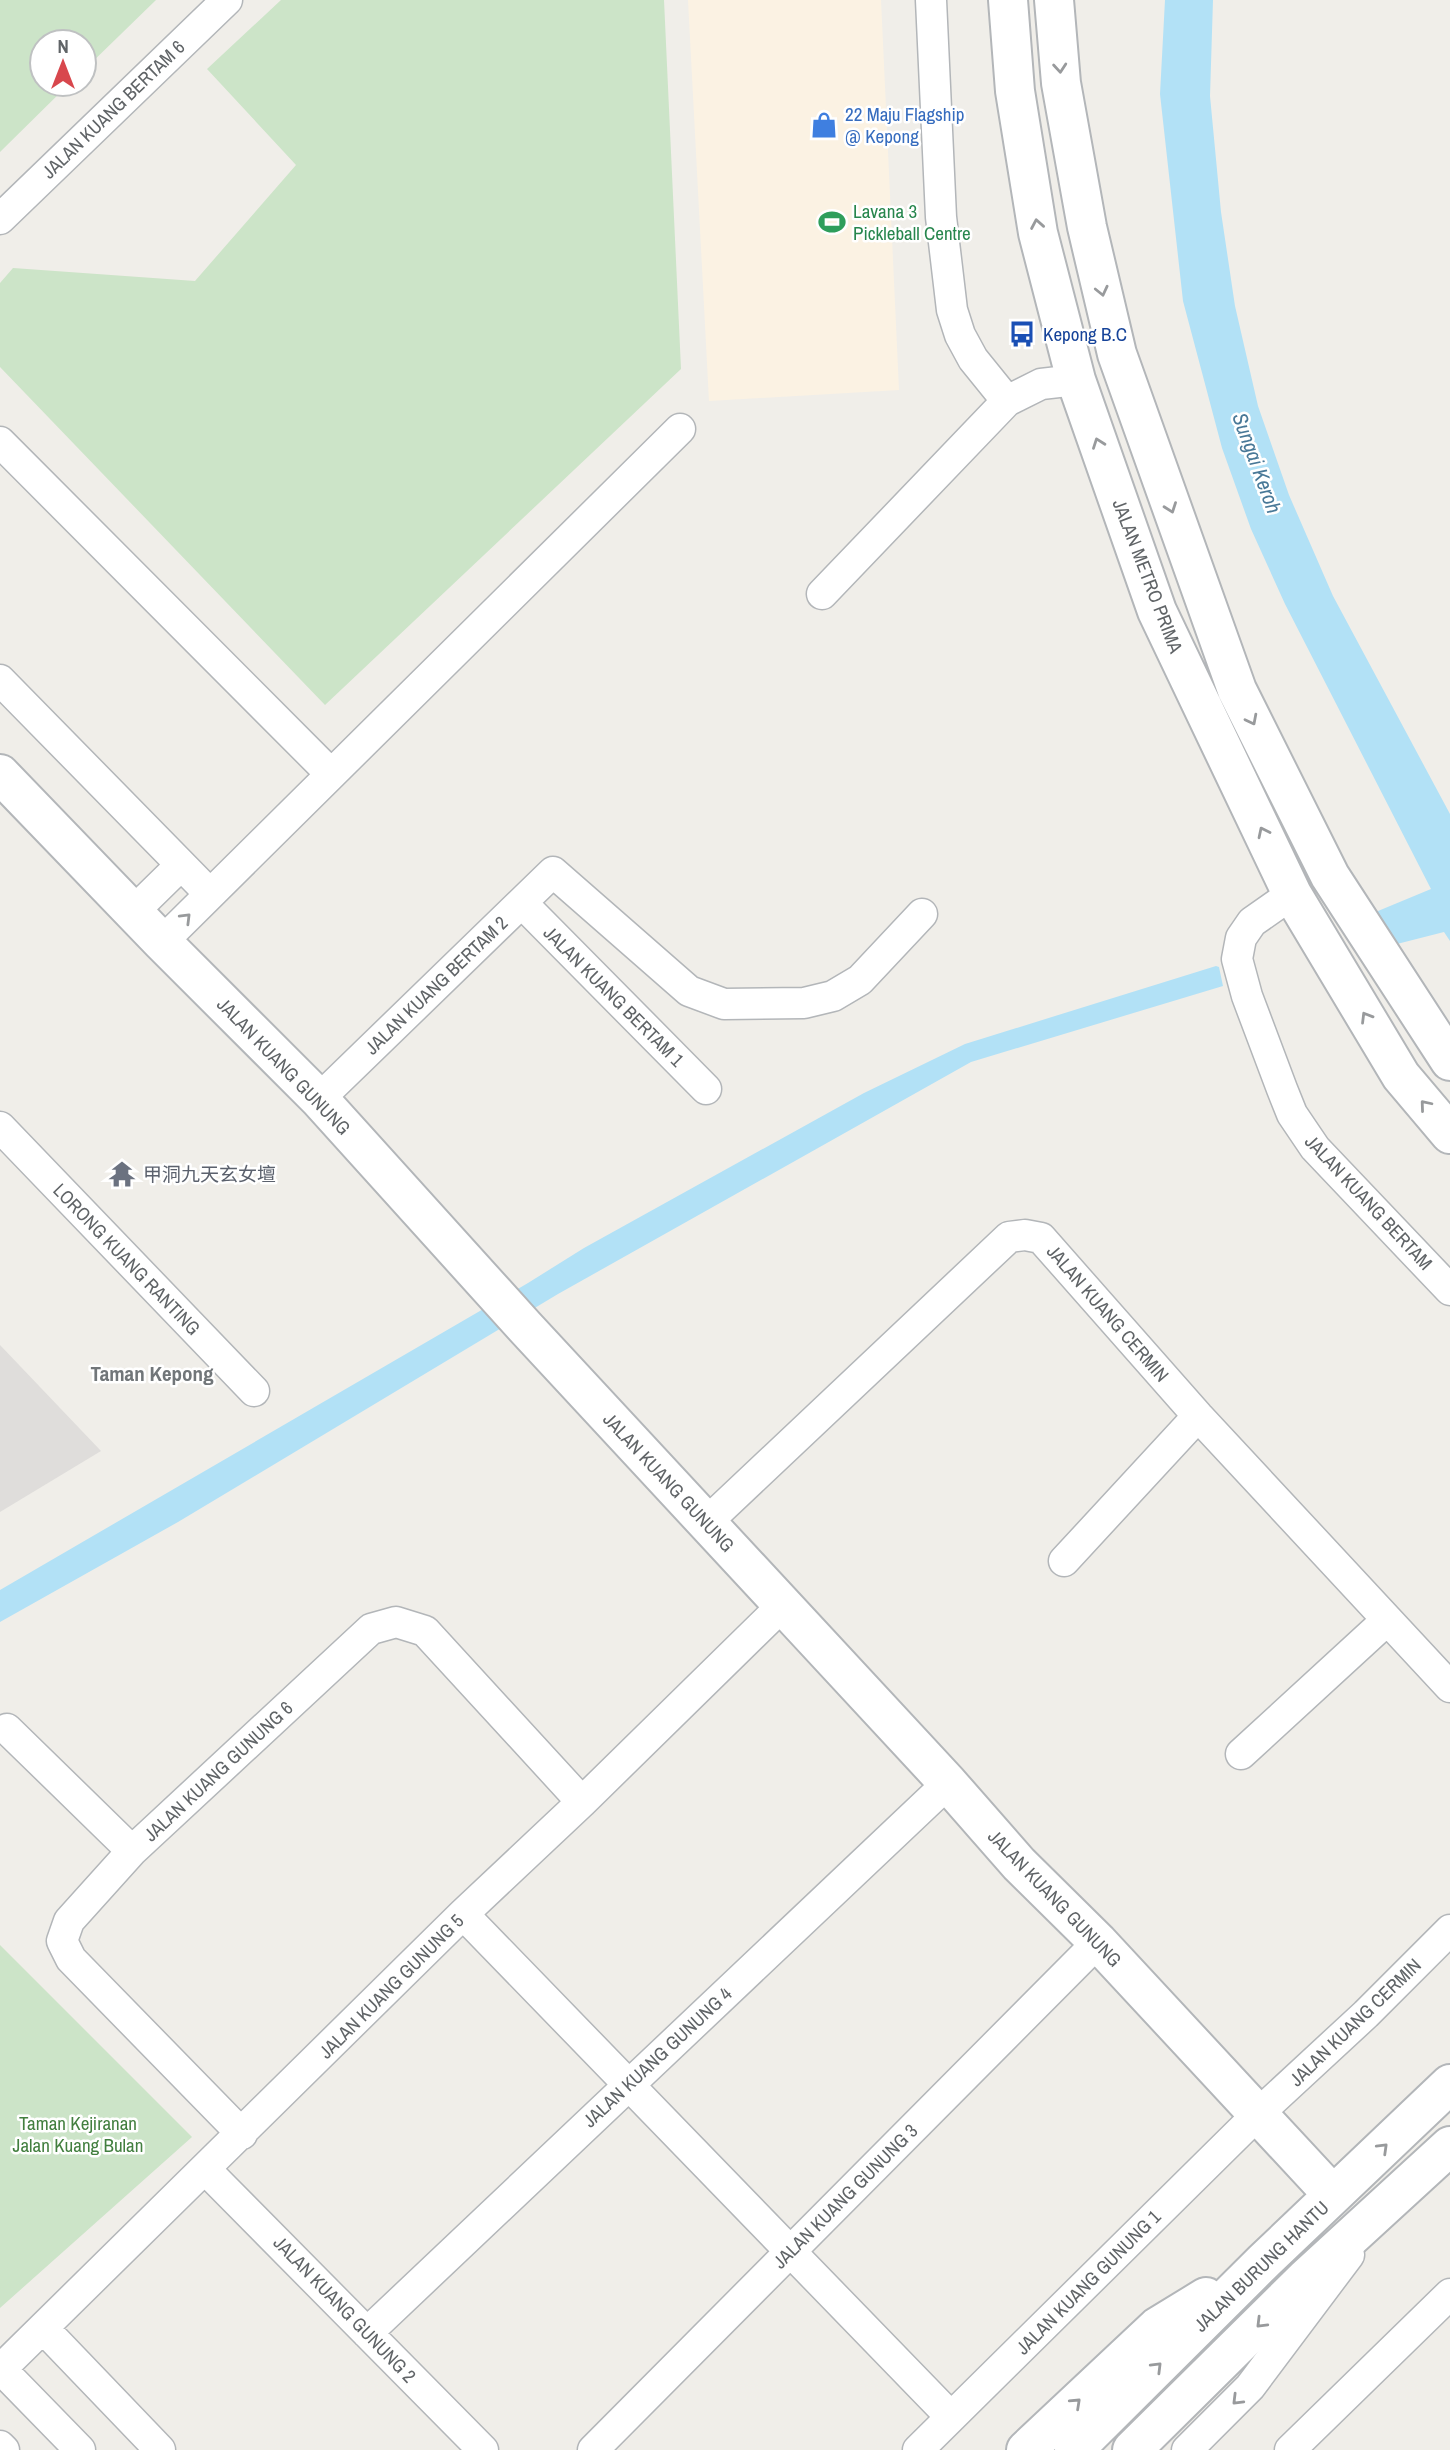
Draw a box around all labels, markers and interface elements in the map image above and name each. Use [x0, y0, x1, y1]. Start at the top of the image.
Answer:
north arrow [28, 28, 98, 98]
street label: JALAN KUANG BERTAM 6 [37, 35, 189, 183]
one-way arrow [1052, 63, 1067, 74]
place label: 22 Maju Flagship @ Kepong [845, 101, 965, 149]
shop icon: 22 Maju Flagship @ Kepong [809, 110, 839, 140]
place label: Lavana 3 Pickleball Centre [853, 198, 971, 246]
sports icon: Lavana 3 Pickleball Centre [817, 207, 847, 237]
one-way arrow [1030, 218, 1045, 230]
one-way arrow [1094, 285, 1108, 297]
bus stop icon: Kepong B.C [1007, 319, 1037, 349]
place label: Kepong B.C [1043, 321, 1127, 347]
water label: Sungai Keroh [1225, 409, 1289, 517]
one-way arrow [1092, 437, 1106, 449]
street label: JALAN METRO PRIMA [1107, 495, 1190, 657]
one-way arrow [1163, 501, 1177, 514]
one-way arrow [1243, 713, 1257, 725]
one-way arrow [1257, 827, 1271, 839]
street label: JALAN KUANG BERTAM 2 [359, 910, 513, 1060]
one-way arrow [177, 913, 190, 926]
street label: JALAN KUANG BERTAM 1 [538, 920, 690, 1072]
street label: JALAN KUANG GUNUNG [212, 992, 356, 1140]
one-way arrow [1361, 1012, 1374, 1025]
one-way arrow [1421, 1100, 1433, 1113]
street label: JALAN KUANG BERTAM [1299, 1129, 1439, 1275]
temple icon: 甲洞九天玄女壇 [107, 1159, 137, 1189]
place label: 甲洞九天玄女壇 [143, 1161, 276, 1187]
street label: LORONG KUANG RANTING [48, 1177, 206, 1341]
street label: JALAN KUANG CERMIN [1041, 1239, 1175, 1387]
district label: Taman Kepong [90, 1359, 214, 1388]
street label: JALAN KUANG GUNUNG [597, 1407, 741, 1557]
street label: JALAN KUANG GUNUNG 6 [138, 1695, 298, 1847]
street label: JALAN KUANG GUNUNG [983, 1824, 1127, 1972]
street label: JALAN KUANG GUNUNG 5 [313, 1908, 469, 2064]
street label: JALAN KUANG CERMIN [1283, 1952, 1427, 2092]
street label: JALAN KUANG GUNUNG 4 [577, 1981, 737, 2133]
park label: Taman Kejiranan Jalan Kuang Bulan [13, 2110, 143, 2158]
street label: JALAN KUANG GUNUNG 3 [767, 2118, 923, 2274]
one-way arrow [1374, 2144, 1387, 2157]
street label: JALAN BURUNG HANTU [1188, 2195, 1334, 2337]
street label: JALAN KUANG GUNUNG 1 [1010, 2204, 1166, 2360]
street label: JALAN KUANG GUNUNG 2 [268, 2230, 422, 2388]
one-way arrow [1257, 2315, 1269, 2327]
one-way arrow [1149, 2363, 1162, 2376]
one-way arrow [1233, 2392, 1245, 2404]
one-way arrow [1068, 2399, 1081, 2412]

